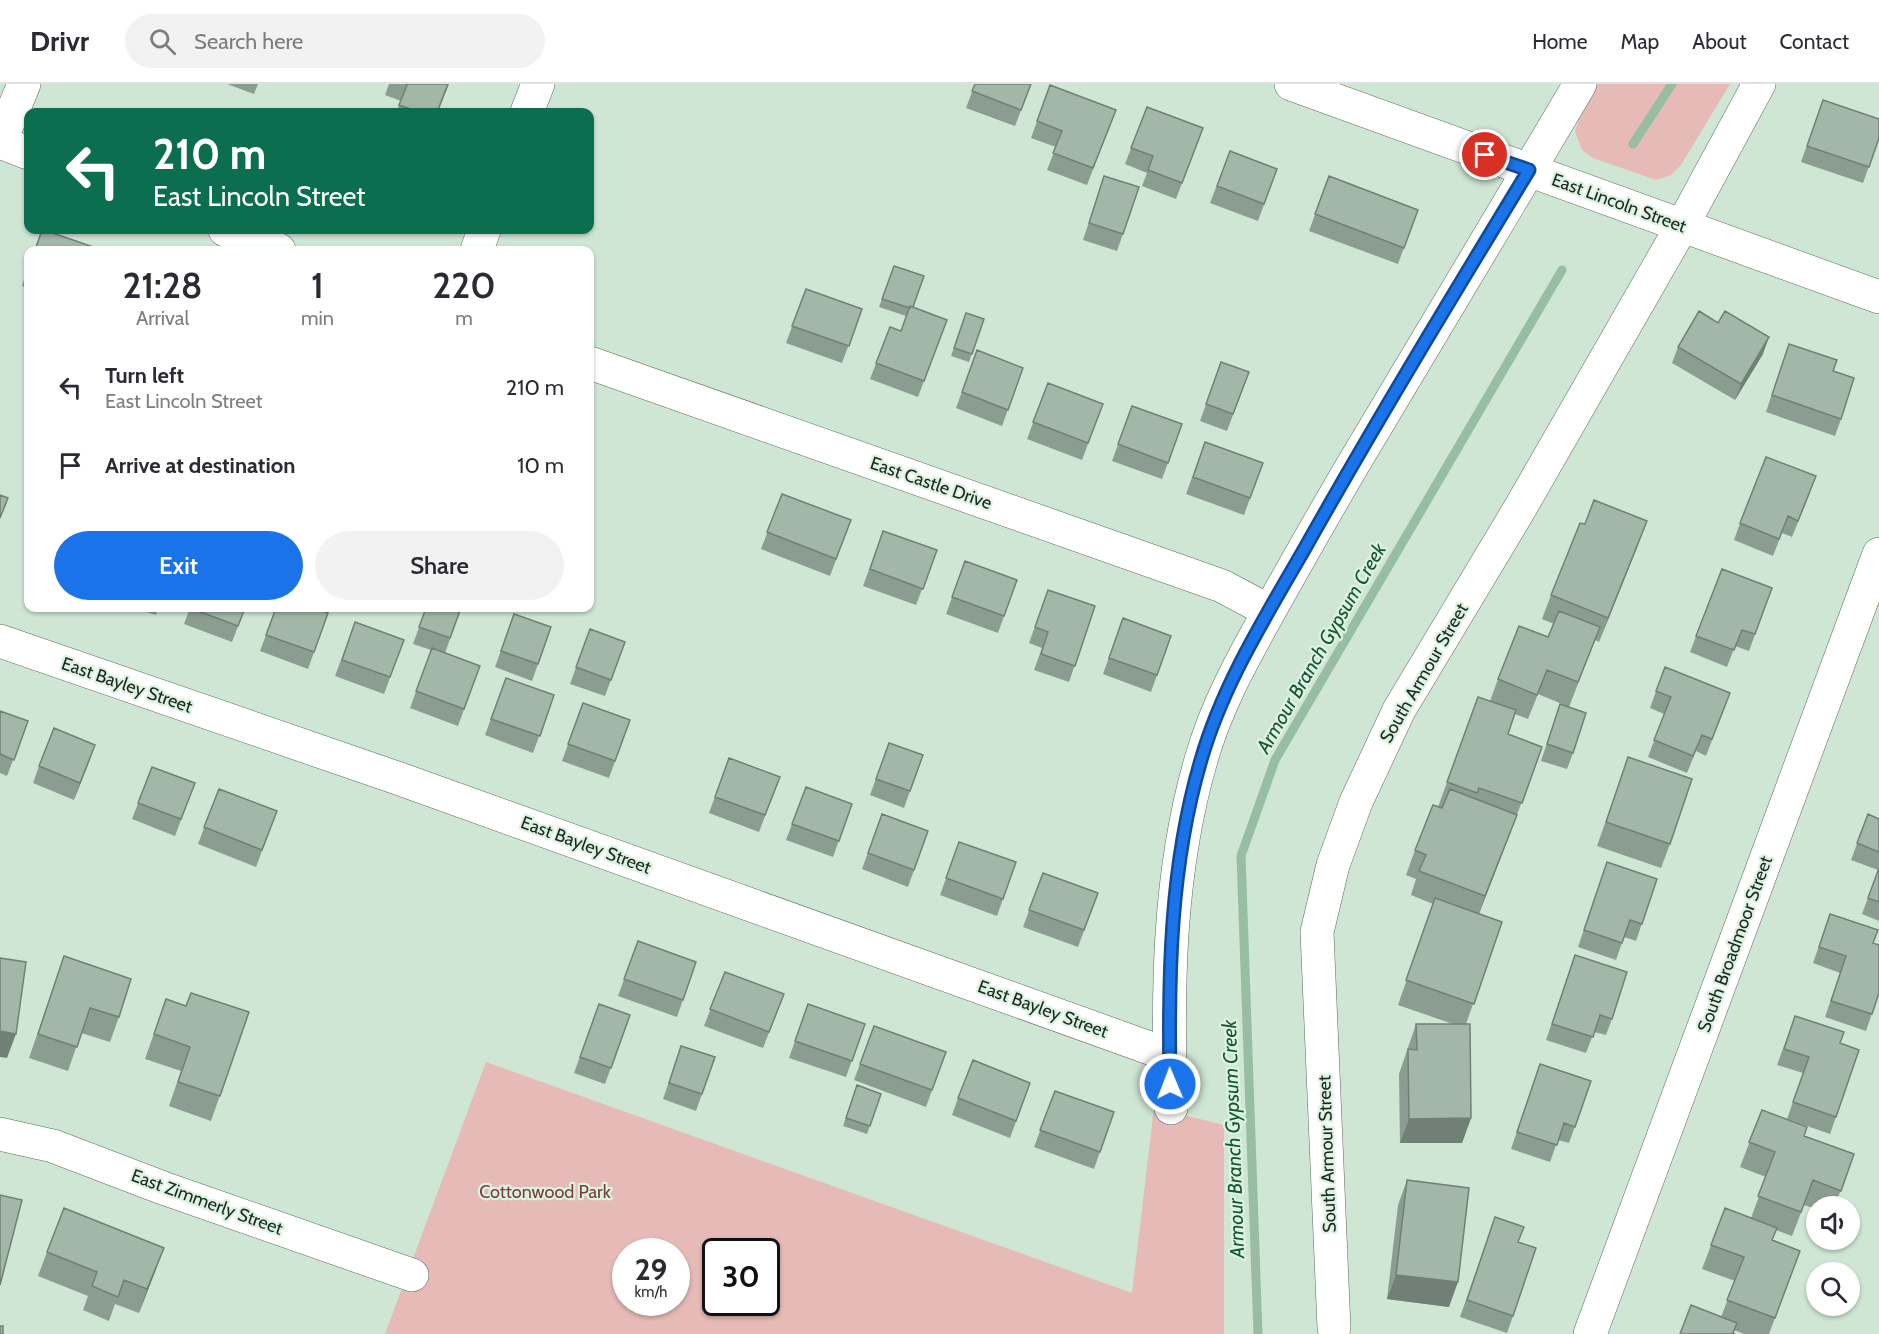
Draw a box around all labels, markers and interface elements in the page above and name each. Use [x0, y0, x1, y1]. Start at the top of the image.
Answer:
search box [125, 14, 545, 68]
text: Drivr [30, 24, 89, 58]
icon: search [146, 25, 179, 58]
text: Search here [194, 28, 303, 55]
text: Home [1532, 29, 1588, 54]
text: Map [1621, 29, 1659, 54]
text: About [1692, 29, 1746, 54]
text: Contact [1779, 29, 1849, 54]
text: 210 m [153, 128, 266, 180]
pin [1459, 129, 1510, 180]
icon: left [54, 132, 132, 210]
icon: arrive [1468, 138, 1501, 171]
street label: East Lincoln Street [1549, 168, 1689, 238]
text: East Lincoln Street [153, 180, 365, 213]
text: 21:28 [122, 263, 203, 307]
text: 1 [311, 263, 324, 307]
text: 220 [432, 263, 496, 307]
text: Arrival [136, 306, 189, 330]
text: min [301, 306, 334, 330]
text: m [455, 306, 473, 330]
text: Turn left [105, 362, 184, 389]
icon: left [54, 371, 87, 404]
text: 210 m [506, 374, 564, 401]
text: East Lincoln Street [105, 389, 262, 413]
icon: arrive [54, 449, 87, 482]
text: Arrive at destination [105, 452, 295, 479]
text: 10 m [517, 452, 564, 479]
street label: East Castle Drive [867, 452, 995, 514]
button: Exit [54, 531, 303, 600]
button: Share [315, 531, 564, 600]
water label: Armour Branch Gypsum Creek [1251, 538, 1392, 758]
street label: South Armour Street [1375, 599, 1473, 747]
street label: East Bayley Street [59, 652, 195, 718]
street label: East Bayley Street [518, 811, 654, 879]
street label: South Broadmoor Street [1693, 853, 1777, 1035]
street label: East Bayley Street [975, 975, 1111, 1043]
water label: Armour Branch Gypsum Creek [1217, 1018, 1249, 1260]
position arrow [1138, 1052, 1202, 1116]
street label: South Armour Street [1313, 1075, 1341, 1233]
street label: East Zimmerly Street [128, 1164, 286, 1240]
park label: Cottonwood Park [479, 1181, 612, 1203]
map controls [1806, 1196, 1860, 1316]
button: sound [1806, 1196, 1860, 1250]
speed limit sign: 30 [702, 1238, 780, 1316]
text: 29 [635, 1251, 667, 1288]
button: search [1806, 1262, 1860, 1316]
text: km/h [635, 1283, 667, 1301]

